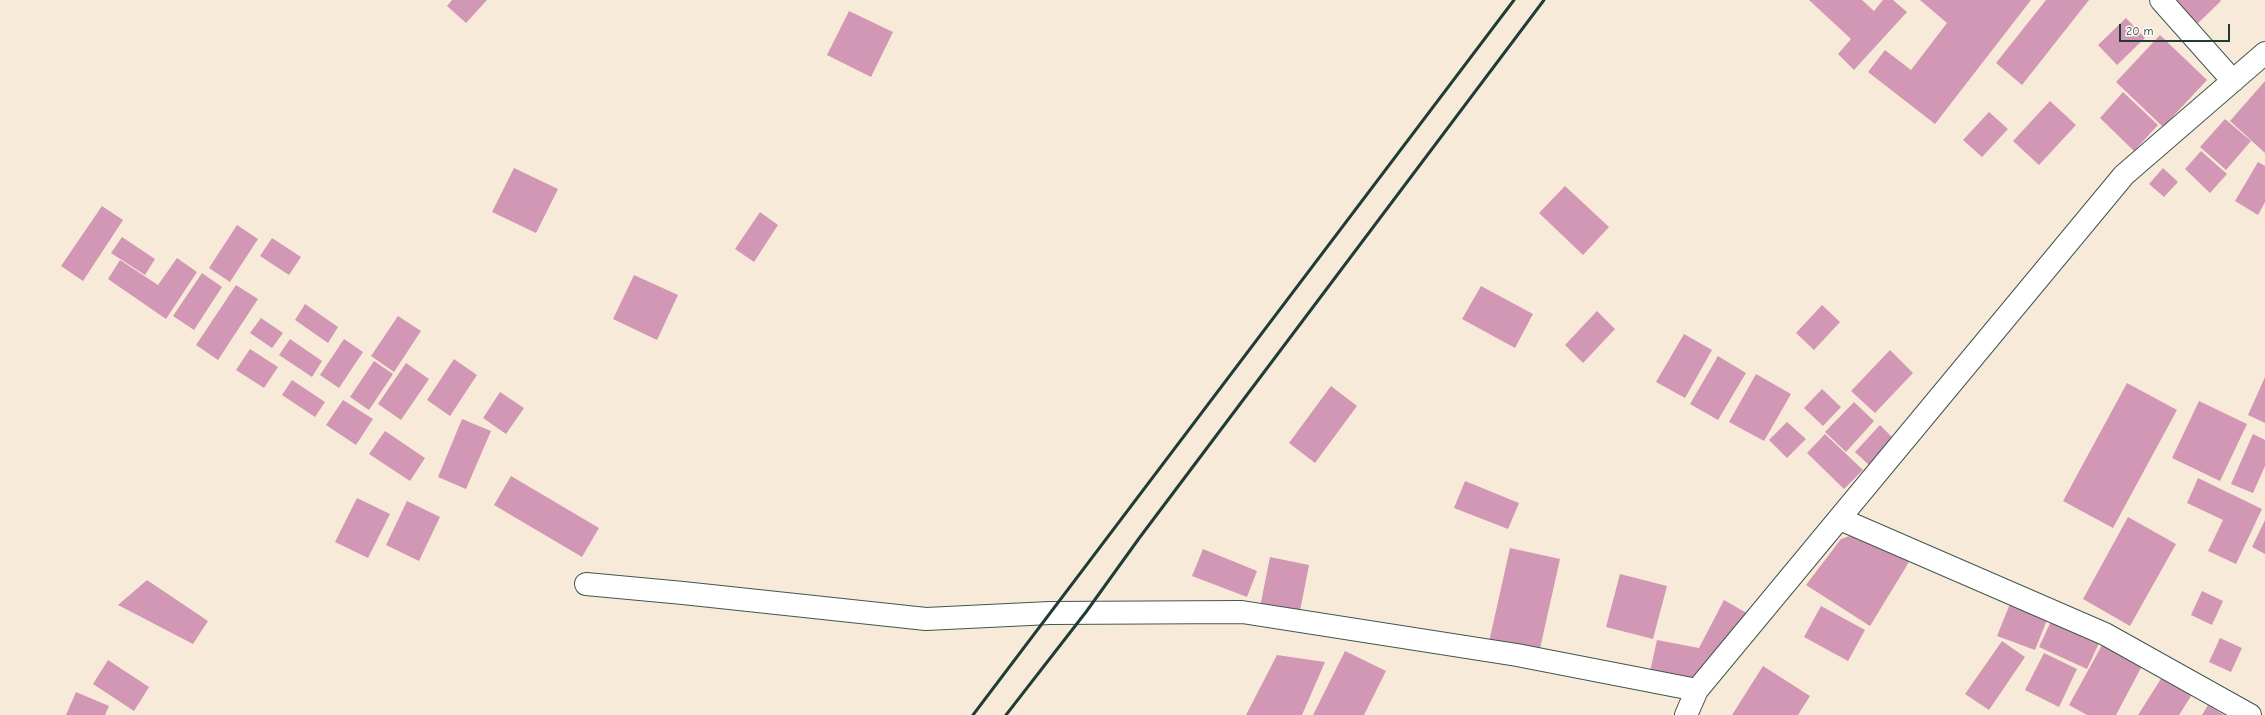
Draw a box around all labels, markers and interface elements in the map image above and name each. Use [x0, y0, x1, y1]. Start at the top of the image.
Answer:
scale bar [2121, 16, 2232, 42]
text: 20 m [2126, 24, 2154, 38]

